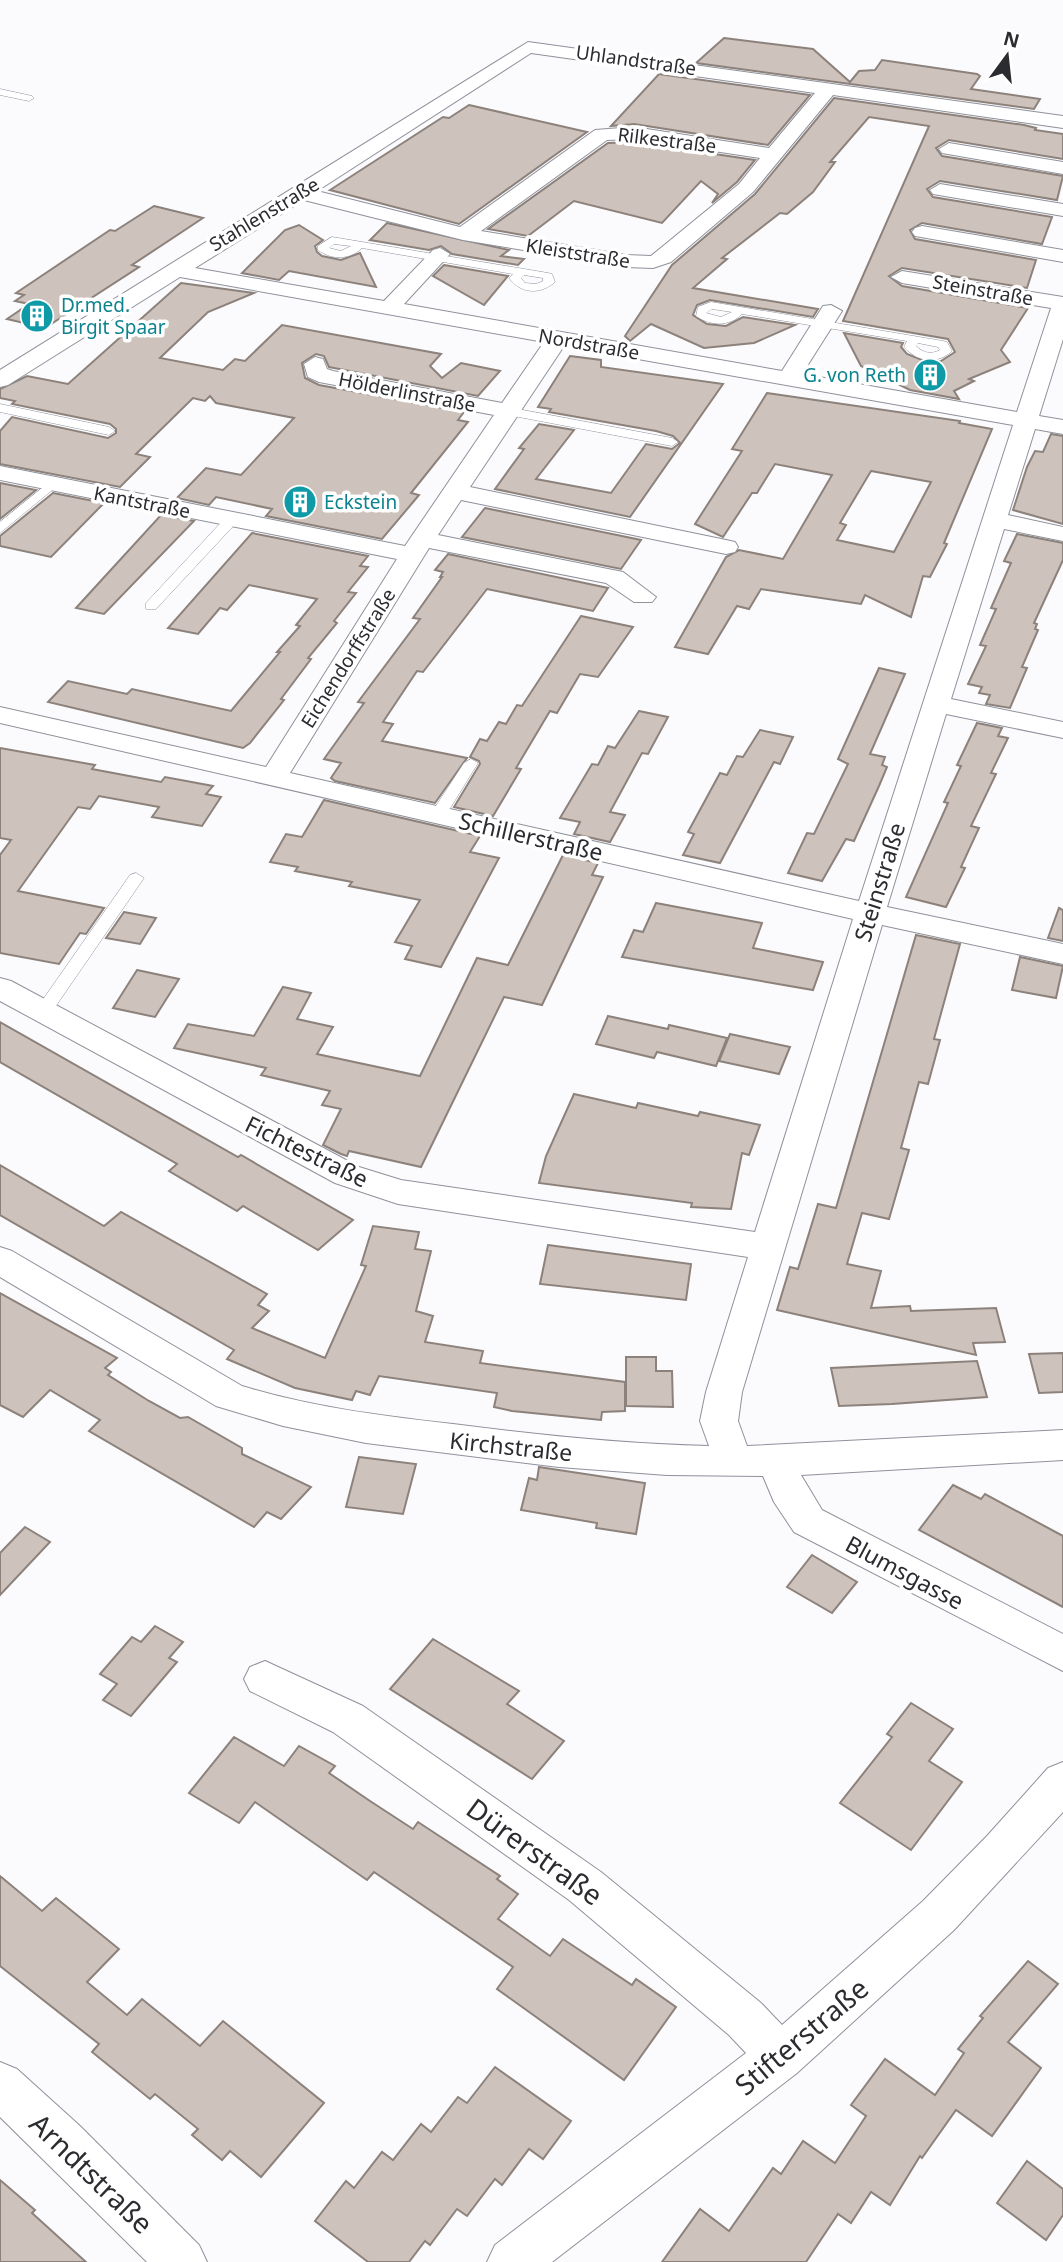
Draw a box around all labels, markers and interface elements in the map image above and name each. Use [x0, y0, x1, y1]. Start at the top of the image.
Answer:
north arrow [972, 21, 1042, 91]
text: N [1001, 25, 1022, 54]
street label: Uhlandstraße [574, 39, 698, 81]
street label: Rilkestraße [616, 121, 718, 159]
street label: Stahlenstraße [204, 171, 324, 257]
street label: Kleiststraße [524, 232, 632, 274]
street label: Steinstraße [931, 268, 1035, 312]
place label: Dr.med. Birgit Spaar [61, 292, 166, 340]
building icon: Dr.med. Birgit Spaar [18, 297, 56, 335]
street label: Nordstraße [537, 322, 641, 366]
building icon: G. von Reth [911, 356, 949, 394]
place label: G. von Reth [803, 362, 906, 388]
street label: Hölderlinstraße [336, 366, 478, 418]
street label: Kantstraße [92, 480, 192, 524]
building icon: Eckstein [281, 483, 319, 521]
place label: Eckstein [324, 489, 397, 515]
street label: Eichendorffstraße [295, 583, 401, 733]
street label: Schillerstraße [456, 804, 606, 868]
street label: Steinstraße [846, 819, 912, 945]
street label: Fichtestraße [240, 1107, 374, 1195]
street label: Kirchstraße [448, 1424, 574, 1468]
street label: Blumsgasse [840, 1527, 970, 1617]
street label: Dürerstraße [459, 1789, 611, 1913]
street label: Stifterstraße [726, 1969, 876, 2103]
street label: Arndtstraße [22, 2105, 162, 2241]

